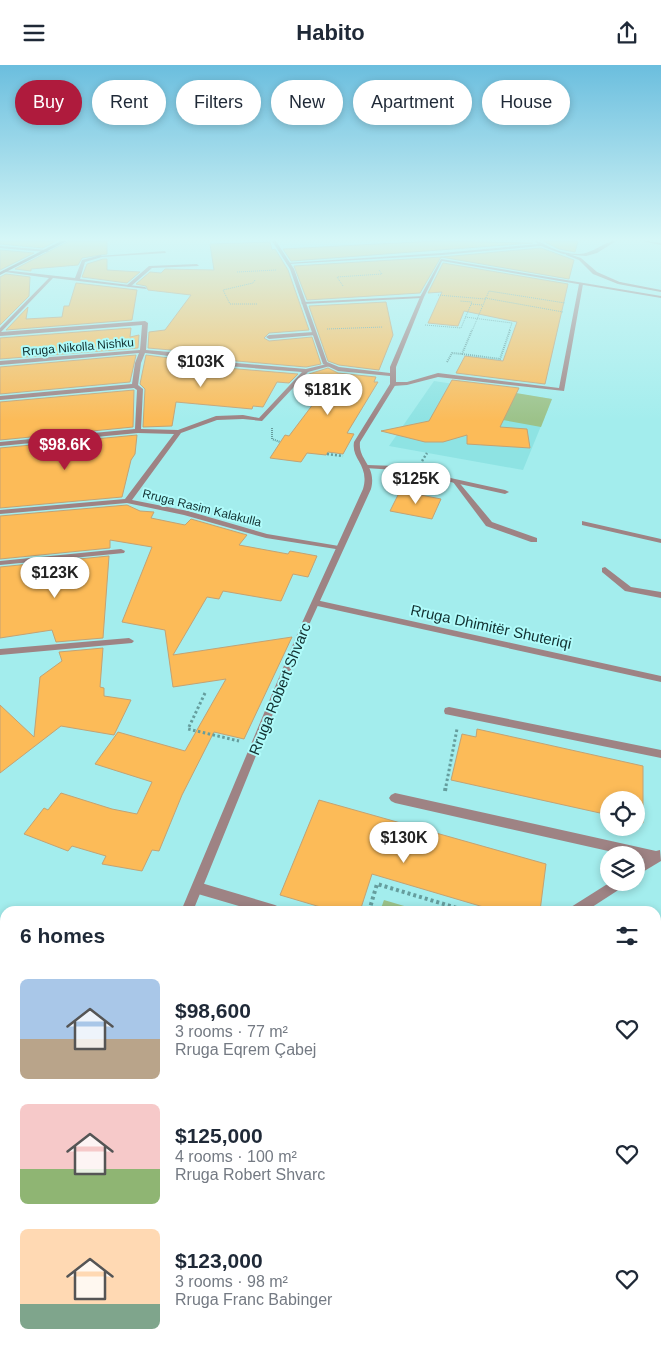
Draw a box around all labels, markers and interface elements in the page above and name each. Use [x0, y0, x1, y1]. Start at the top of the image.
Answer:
icon: menu [20, 19, 48, 47]
icon: share [613, 19, 641, 47]
text: Habito [296, 20, 365, 45]
chip: Buy [15, 80, 82, 125]
chip: Rent [92, 80, 166, 125]
chip: Filters [176, 80, 261, 125]
chip: New [271, 80, 343, 125]
chip: Apartment [353, 80, 472, 125]
chip: House [482, 80, 570, 125]
street label: Rruga Nikolla Nishku [22, 335, 134, 359]
pin: $103K [166, 345, 236, 388]
text: $103K [177, 353, 225, 370]
pin: $181K [293, 373, 363, 416]
text: $181K [304, 381, 352, 398]
pin: $98.6K [24, 429, 106, 471]
text: $98.6K [39, 436, 91, 453]
pin: $125K [381, 463, 451, 505]
text: $125K [392, 470, 440, 487]
street label: Rruga Rasim Kalakulla [141, 486, 263, 530]
pin: $123K [20, 557, 90, 599]
text: $123K [31, 564, 79, 581]
street label: Rruga Dhimitër Shuteriqi [409, 601, 573, 652]
street label: Rruga Robert Shvarc [245, 620, 314, 757]
map controls [600, 791, 645, 891]
button: locate [600, 791, 645, 836]
pin: $130K [369, 821, 439, 864]
text: $130K [380, 829, 428, 846]
button: layers [600, 846, 645, 891]
icon: filters [613, 922, 641, 950]
text: 6 homes [20, 924, 105, 947]
icon: home [60, 999, 120, 1059]
text: $98,600 [175, 999, 251, 1022]
icon: heart [613, 1015, 641, 1043]
text: 3 rooms · 77 m² [175, 1023, 288, 1040]
text: Rruga Eqrem Çabej [175, 1041, 316, 1058]
icon: home [60, 1124, 120, 1184]
text: $125,000 [175, 1124, 263, 1147]
icon: heart [613, 1140, 641, 1168]
text: 4 rooms · 100 m² [175, 1148, 297, 1165]
text: Rruga Robert Shvarc [175, 1166, 325, 1183]
icon: home [60, 1249, 120, 1309]
text: $123,000 [175, 1249, 263, 1272]
icon: heart [613, 1265, 641, 1293]
text: 3 rooms · 98 m² [175, 1273, 288, 1290]
text: Rruga Franc Babinger [175, 1291, 332, 1308]

